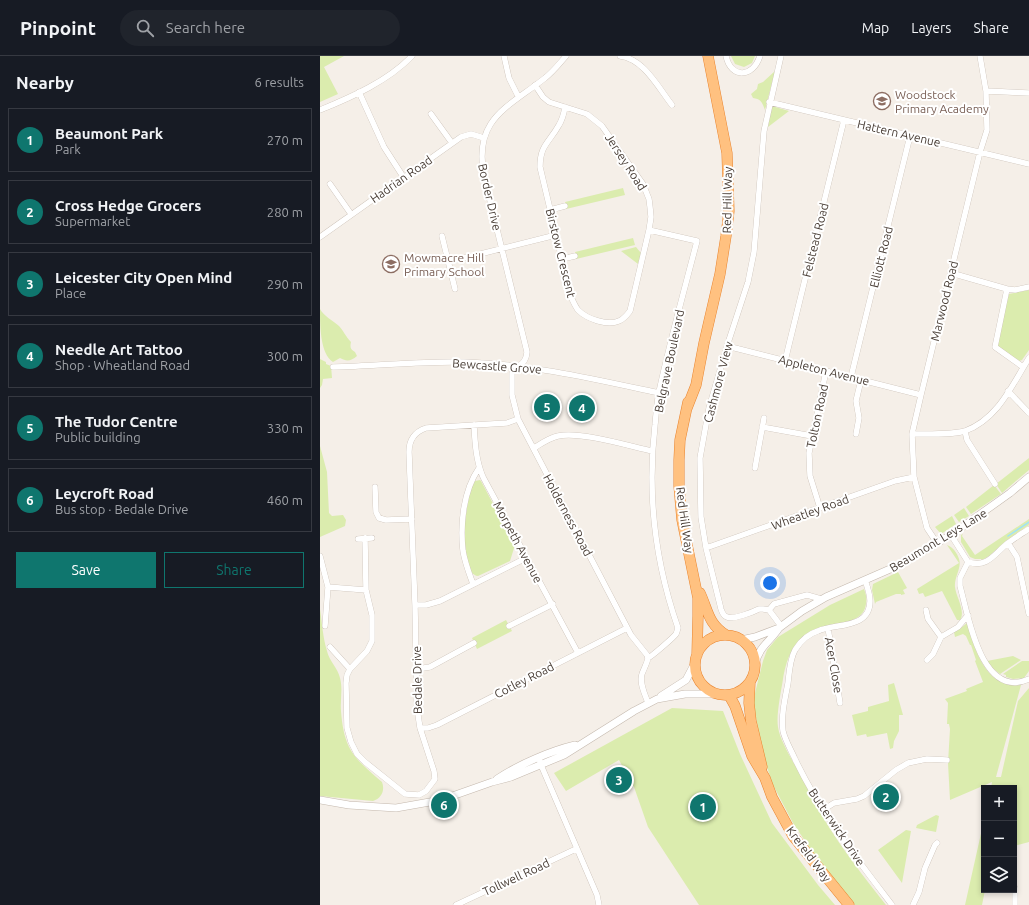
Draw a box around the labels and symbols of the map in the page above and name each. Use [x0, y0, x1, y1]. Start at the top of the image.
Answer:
place label: Woodstock Primary Academy [895, 88, 989, 115]
school or university icon: Woodstock Primary Academy [872, 91, 892, 111]
street label: Hattern Avenue [856, 117, 942, 149]
street label: Jersey Road [603, 131, 649, 193]
street label: Hadrian Road [368, 153, 434, 205]
street label: Border Drive [476, 162, 504, 232]
street label: Red Hill Way [720, 166, 734, 234]
street label: Felstead Road [799, 201, 831, 279]
street label: Birstow Crescent [544, 207, 578, 299]
street label: Elliott Road [867, 225, 895, 289]
place label: Mowmacre Hill Primary School [404, 251, 484, 278]
school or university icon: Mowmacre Hill Primary School [381, 254, 401, 274]
street label: Marwood Road [928, 260, 960, 342]
street label: Belgrave Boulevard [652, 308, 686, 414]
street label: Cashmore View [701, 339, 735, 424]
street label: Appleton Avenue [777, 352, 871, 388]
street label: Bewcastle Grove [452, 356, 542, 376]
street label: Tolton Road [804, 383, 830, 449]
pin: 5 [534, 392, 560, 422]
pin: 4 [569, 393, 595, 423]
street label: Holderness Road [541, 472, 595, 558]
street label: Red Hill Way [674, 486, 696, 554]
street label: Wheatley Road [770, 492, 850, 532]
street label: Morpeth Avenue [491, 499, 545, 585]
street label: Beaumont Leys Lane [887, 506, 989, 574]
your location [760, 573, 780, 593]
street label: Acer Close [823, 636, 845, 694]
street label: Bedale Drive [410, 646, 424, 714]
street label: Cotley Road [492, 659, 556, 701]
pin: 3 [606, 765, 632, 795]
pin: 2 [873, 782, 899, 812]
street label: Butterwick Drive [806, 786, 868, 868]
pin: 6 [431, 790, 457, 820]
pin: 1 [690, 792, 716, 822]
street label: Krefeld Way [784, 824, 834, 884]
street label: Tollwell Road [481, 856, 551, 898]

